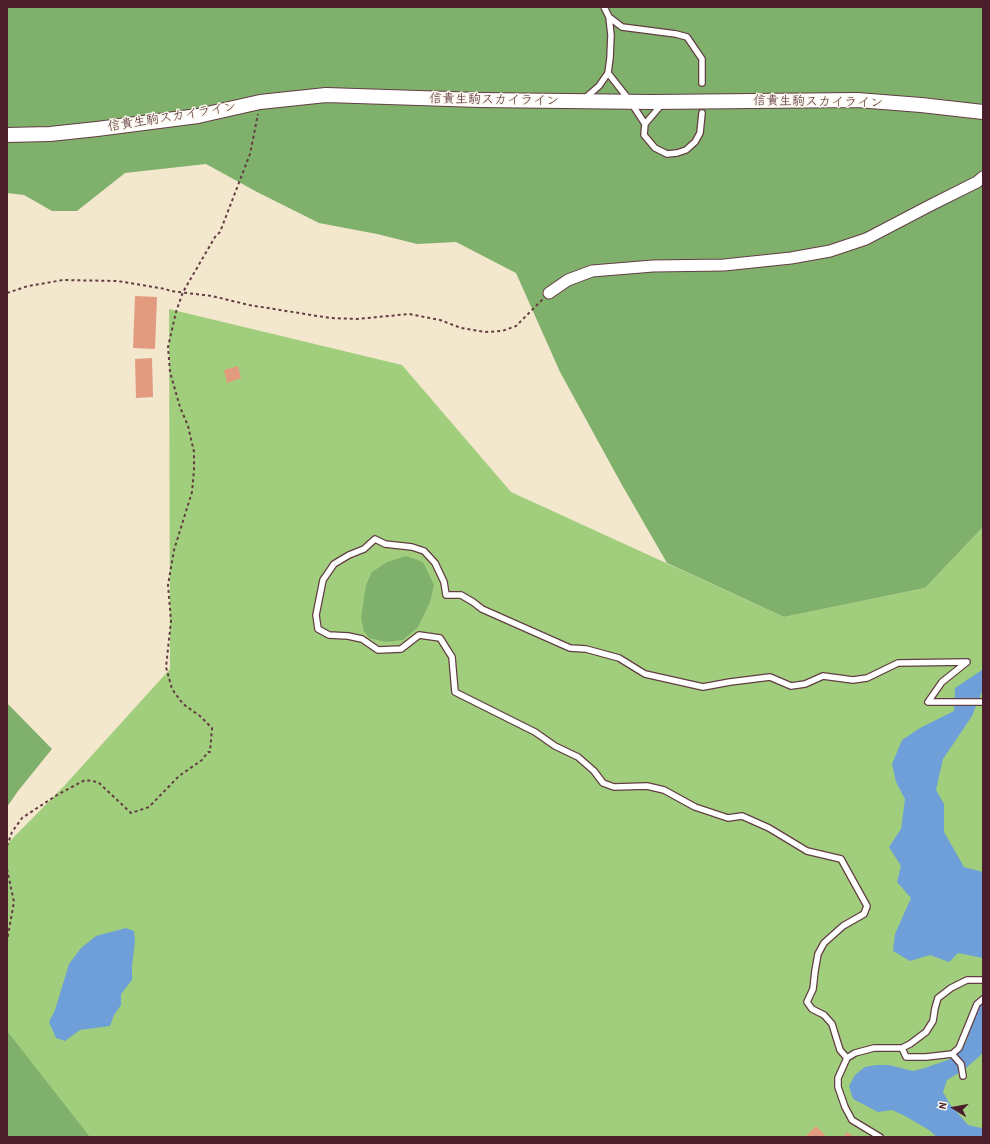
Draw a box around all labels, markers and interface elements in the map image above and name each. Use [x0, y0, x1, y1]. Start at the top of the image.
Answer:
street label: 信貴生駒スカイライン [429, 91, 559, 109]
street label: 信貴生駒スカイライン [753, 93, 883, 111]
street label: 信貴生駒スカイライン [107, 99, 237, 135]
north arrow [934, 1088, 974, 1128]
text: N [935, 1102, 950, 1110]

